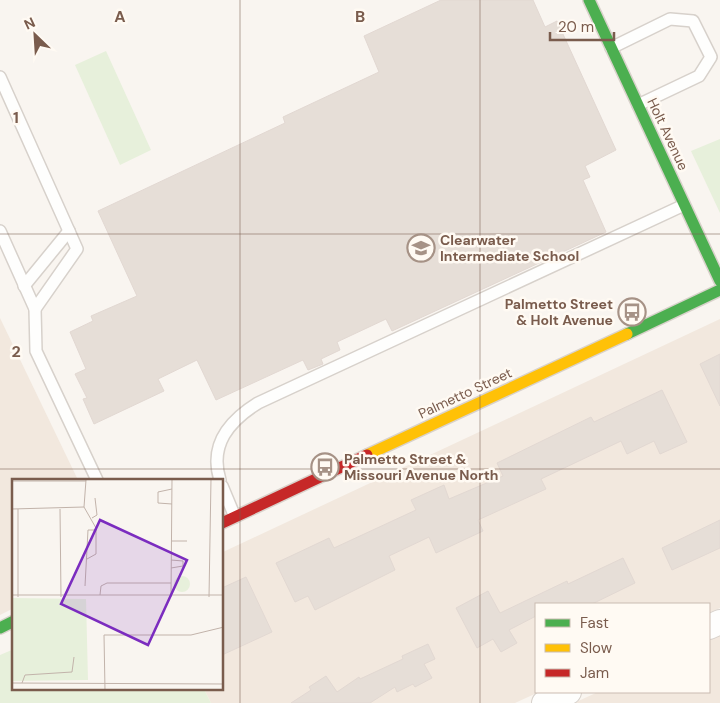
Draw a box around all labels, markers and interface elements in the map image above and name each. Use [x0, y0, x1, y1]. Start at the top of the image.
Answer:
text: A [114, 6, 126, 27]
text: B [355, 6, 365, 27]
north arrow [10, 10, 60, 60]
scale bar [550, 10, 614, 42]
text: N [21, 13, 38, 34]
text: 20 m [558, 17, 594, 37]
street label: Holt Avenue [643, 95, 693, 173]
text: 1 [13, 107, 19, 128]
place label: Clearwater Intermediate School [440, 231, 579, 265]
school or university icon: Clearwater Intermediate School [406, 233, 436, 263]
place label: Palmetto Street & Holt Avenue [505, 295, 613, 329]
bus stop icon: Palmetto Street & Holt Avenue [617, 297, 647, 327]
text: 2 [11, 341, 21, 362]
street label: Palmetto Street [415, 363, 515, 423]
place label: Palmetto Street & Missouri Avenue North [344, 450, 498, 484]
bus stop icon: Palmetto Street & Missouri Avenue North [310, 452, 340, 482]
inset map [12, 479, 224, 690]
legend [535, 603, 710, 693]
text: Fast [580, 613, 609, 633]
text: Slow [580, 638, 613, 658]
text: Jam [580, 663, 609, 683]

